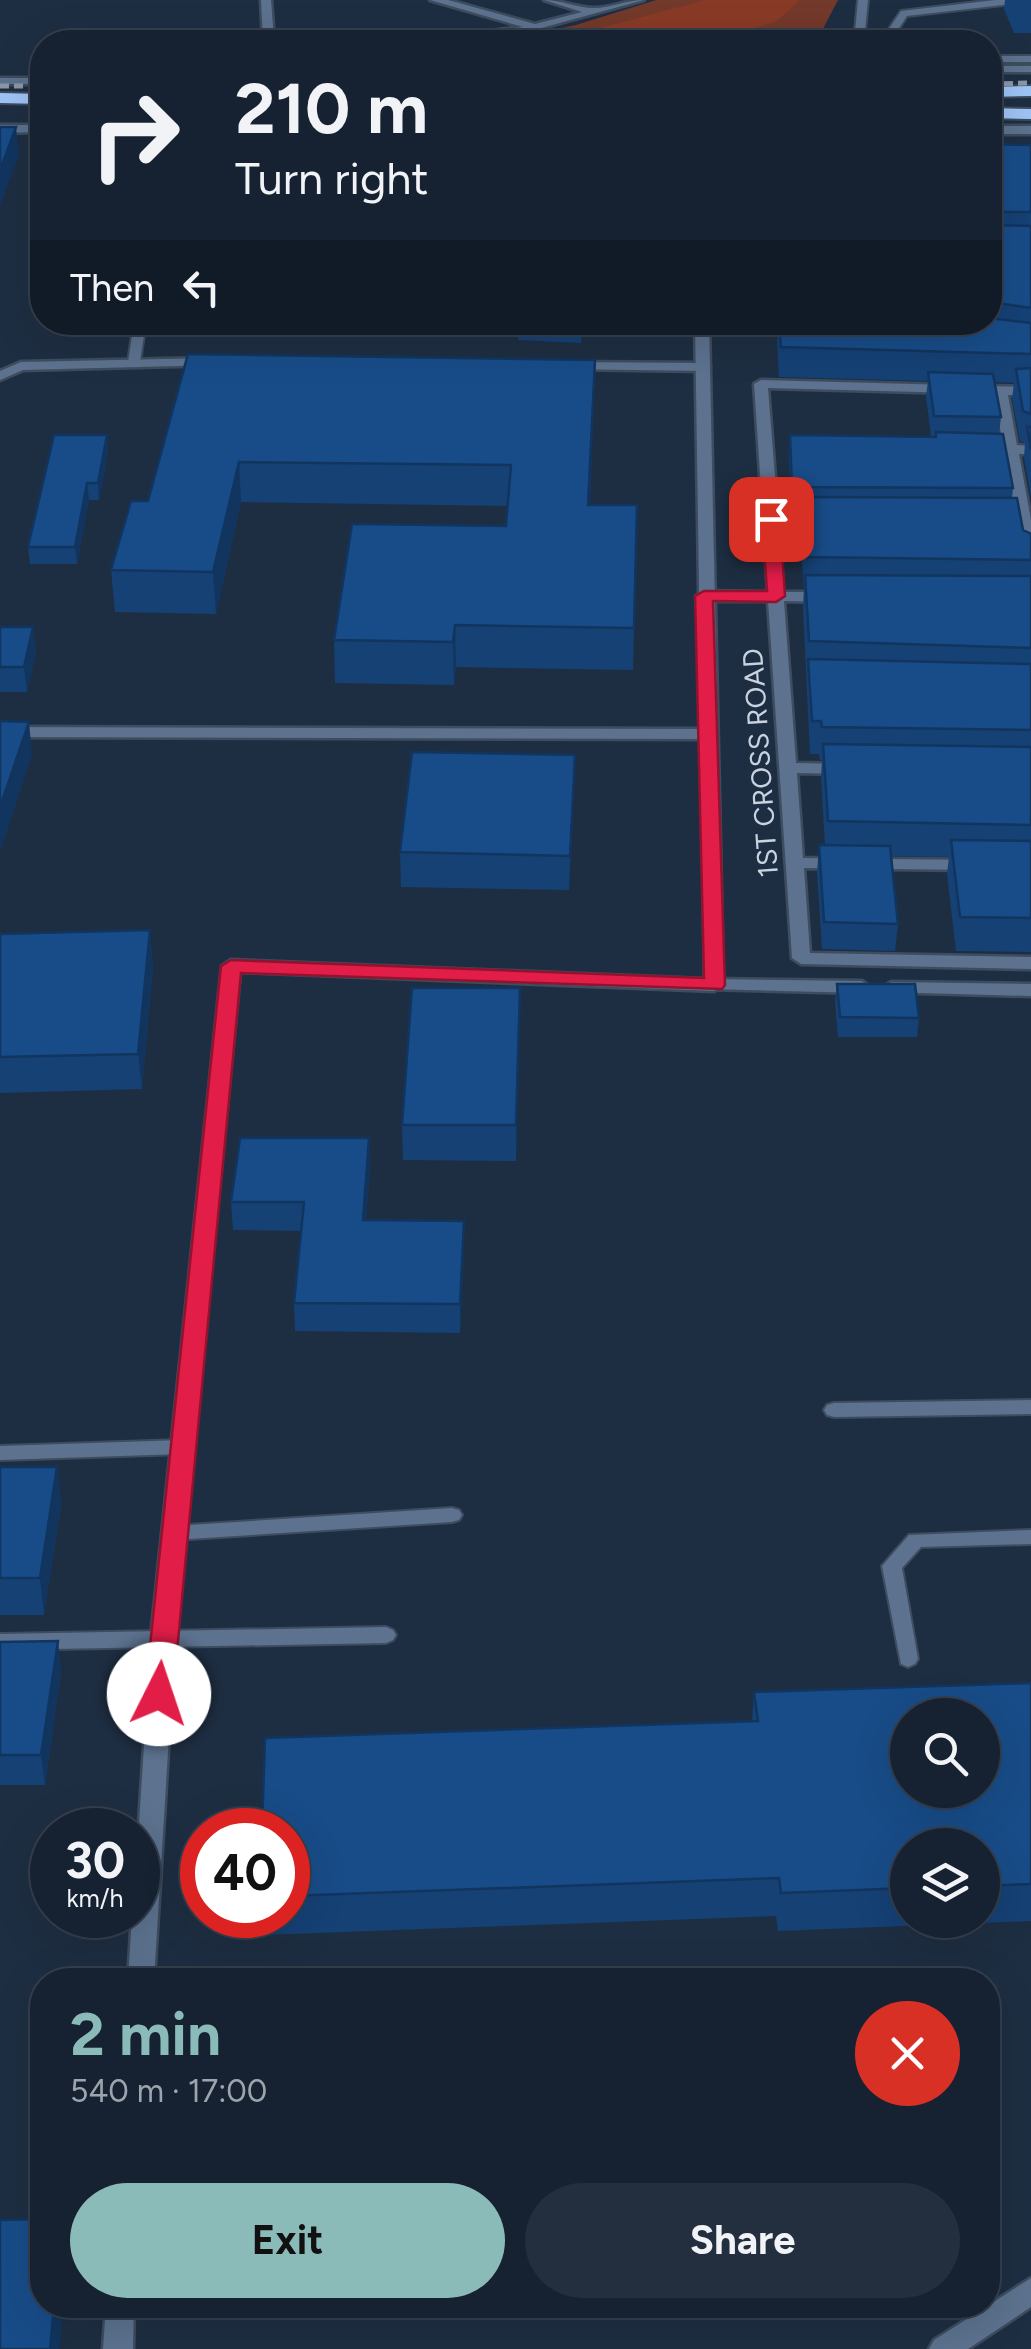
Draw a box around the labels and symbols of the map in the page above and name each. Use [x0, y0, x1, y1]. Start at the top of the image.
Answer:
pin [729, 477, 814, 562]
street label: 1ST CROSS ROAD [735, 647, 785, 879]
position arrow [107, 1642, 211, 1746]
speed limit sign: 40 [180, 1808, 310, 1938]

